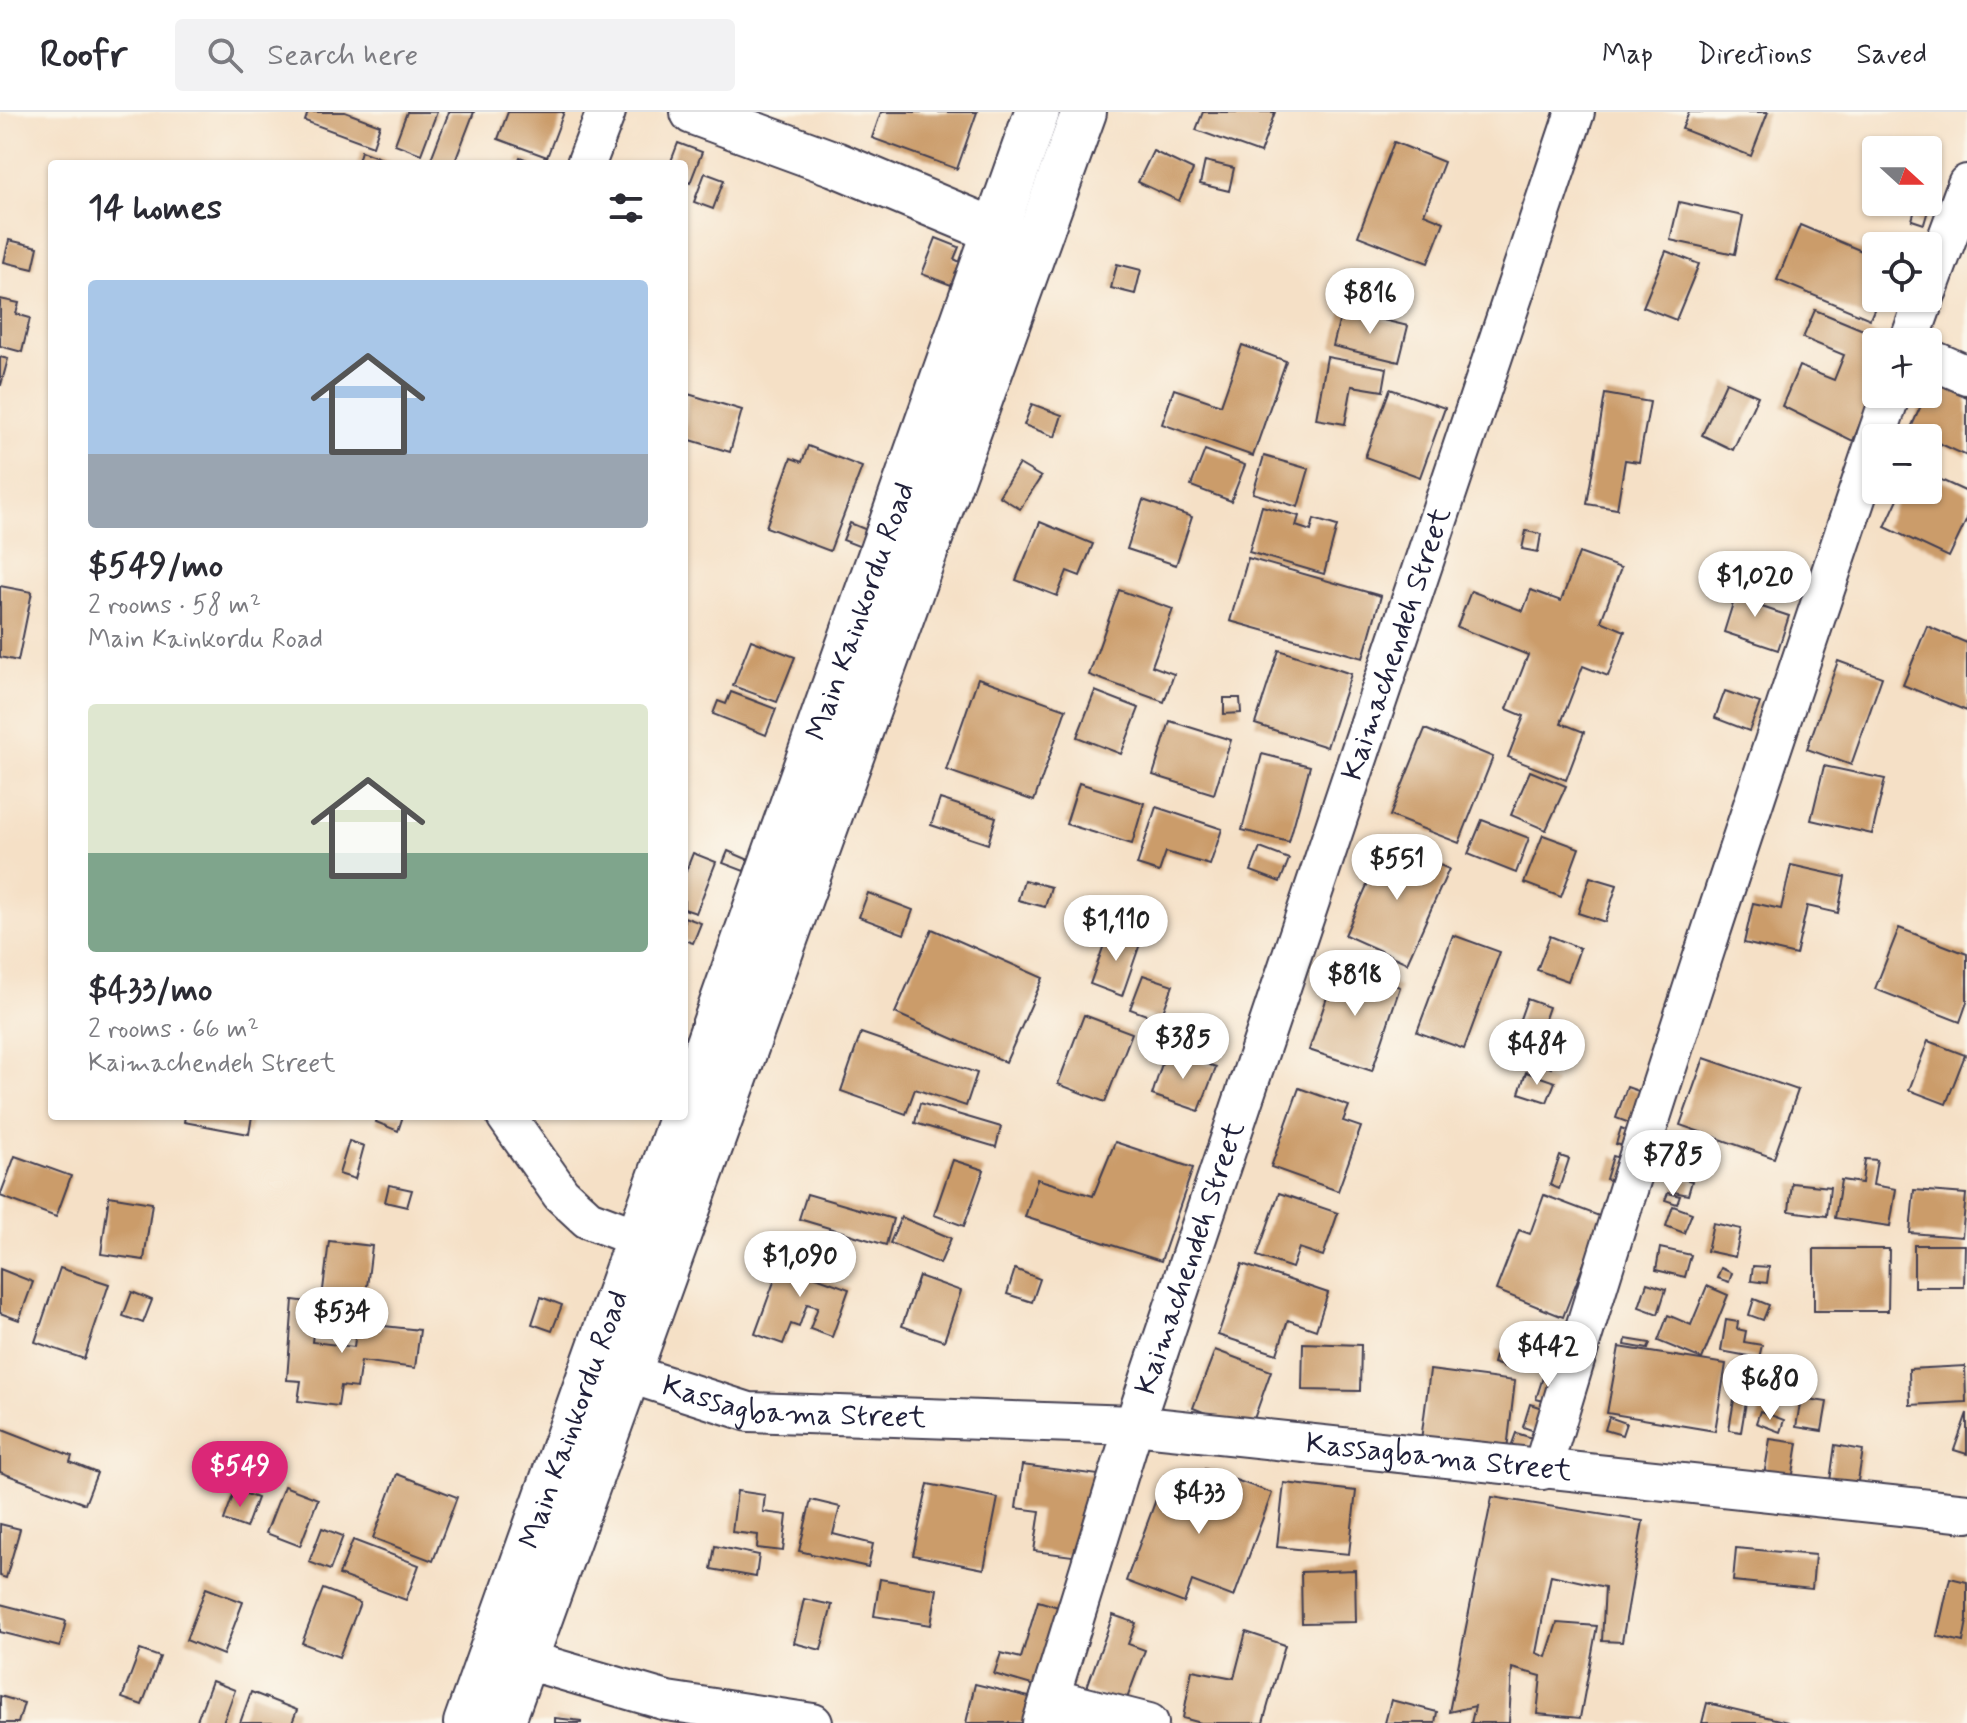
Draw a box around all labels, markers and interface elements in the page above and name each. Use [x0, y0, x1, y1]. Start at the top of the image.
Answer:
search box [175, 19, 735, 91]
text: Roofr [40, 31, 127, 80]
icon: search [203, 33, 247, 77]
text: Search here [267, 36, 418, 75]
text: Map [1602, 37, 1653, 74]
text: Directions [1697, 37, 1812, 74]
text: Saved [1856, 37, 1927, 74]
north arrow [1862, 136, 1942, 216]
map controls [1862, 136, 1942, 504]
text: 14 homes [88, 186, 222, 231]
icon: filters [604, 186, 648, 230]
button: locate [1862, 232, 1942, 312]
pin: $816 [1323, 268, 1417, 336]
text: $816 [1343, 277, 1397, 311]
button: + [1862, 328, 1942, 408]
icon: home [296, 332, 440, 476]
button: − [1862, 424, 1942, 504]
street label: Main Kainkordu Road [797, 477, 924, 746]
street label: Kaimachendeh Street [1332, 502, 1460, 785]
text: $549/mo [88, 544, 223, 589]
pin: $1,020 [1690, 551, 1820, 619]
text: $1,020 [1716, 560, 1794, 594]
text: 2 rooms · 58 m² [88, 589, 261, 623]
text: Main Kainkordu Road [88, 623, 323, 657]
icon: home [296, 756, 440, 900]
pin: $551 [1350, 834, 1444, 902]
text: $551 [1370, 843, 1424, 877]
pin: $1,110 [1051, 895, 1181, 963]
text: $1,110 [1082, 904, 1150, 938]
pin: $818 [1308, 950, 1402, 1018]
text: $818 [1327, 959, 1383, 993]
text: $433/mo [88, 968, 212, 1013]
text: 2 rooms · 66 m² [88, 1013, 259, 1047]
pin: $385 [1136, 1013, 1230, 1081]
pin: $484 [1490, 1019, 1584, 1087]
text: $385 [1155, 1022, 1211, 1056]
text: $484 [1507, 1028, 1567, 1062]
text: Kaimachendeh Street [88, 1047, 336, 1081]
street label: Kaimachendeh Street [1126, 1116, 1254, 1400]
pin: $785 [1626, 1130, 1720, 1198]
text: $785 [1643, 1139, 1703, 1173]
pin: $1,090 [735, 1231, 865, 1299]
text: $1,090 [762, 1240, 838, 1274]
street label: Main Kainkordu Road [510, 1285, 638, 1554]
pin: $534 [295, 1287, 389, 1355]
text: $534 [313, 1296, 371, 1330]
pin: $442 [1501, 1321, 1595, 1389]
text: $442 [1517, 1330, 1579, 1364]
pin: $680 [1723, 1354, 1817, 1422]
text: $680 [1741, 1363, 1799, 1397]
street label: Kassagbama Street [657, 1366, 927, 1437]
street label: Kassagbama Street [1304, 1424, 1574, 1491]
pin: $549 [193, 1441, 287, 1509]
text: $549 [210, 1450, 270, 1484]
pin: $433 [1152, 1468, 1246, 1536]
text: $433 [1173, 1477, 1225, 1511]

